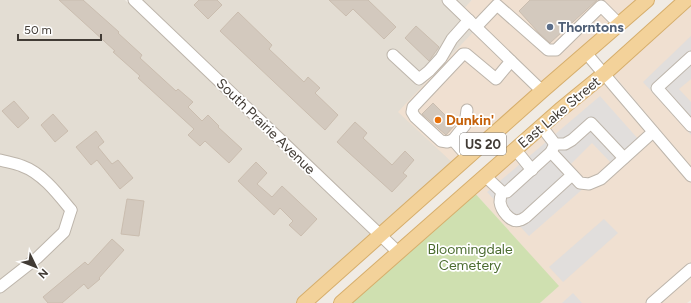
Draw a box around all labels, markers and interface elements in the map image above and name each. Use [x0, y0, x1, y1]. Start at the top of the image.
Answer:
scale bar [18, 16, 101, 42]
place label: Thorntons [558, 19, 624, 36]
marker: Thorntons [545, 22, 555, 32]
text: 50 m [24, 23, 52, 37]
street label: East Lake Street [515, 73, 604, 152]
street label: South Prairie Avenue [213, 75, 319, 178]
place label: Dunkin' [446, 112, 494, 129]
marker: Dunkin' [433, 115, 443, 125]
road number: US 20 [460, 133, 506, 155]
park label: Bloomingdale Cemetery [427, 241, 513, 274]
north arrow [16, 247, 56, 287]
text: N [35, 266, 51, 281]

